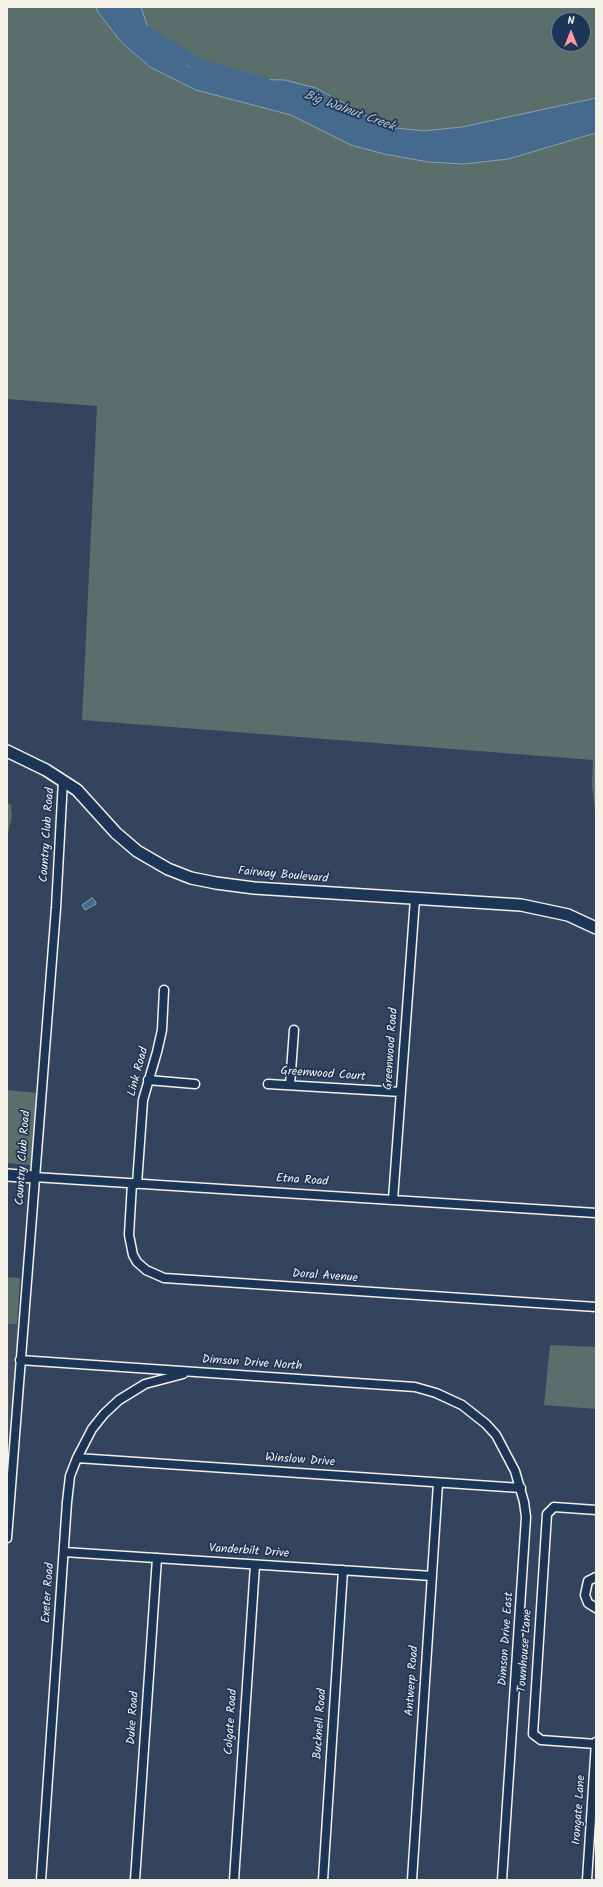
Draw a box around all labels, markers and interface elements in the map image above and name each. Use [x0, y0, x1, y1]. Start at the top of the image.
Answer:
north arrow [551, 12, 591, 52]
text: N [568, 12, 574, 30]
water label: Big Walnut Creek [301, 88, 397, 136]
street label: Country Club Road [38, 787, 58, 883]
street label: Fairway Boulevard [237, 865, 329, 887]
street label: Greenwood Road [382, 1007, 402, 1091]
street label: Link Road [126, 1046, 152, 1098]
street label: Greenwood Court [280, 1065, 366, 1085]
street label: Country Club Road [14, 1110, 34, 1206]
street label: Etna Road [275, 1172, 329, 1190]
street label: Doral Avenue [292, 1268, 358, 1286]
street label: Dimson Drive North [201, 1353, 303, 1375]
street label: Winslow Drive [265, 1451, 335, 1471]
street label: Vanderbilt Drive [208, 1542, 290, 1562]
street label: Exeter Road [40, 1562, 58, 1624]
street label: Dimson Drive East [497, 1592, 517, 1686]
street label: Townhouse Lane [516, 1609, 536, 1693]
street label: Antwerp Road [403, 1645, 423, 1717]
street label: Bucknell Road [311, 1688, 331, 1760]
street label: Colgate Road [223, 1689, 241, 1755]
street label: Duke Road [125, 1691, 143, 1745]
street label: Irongate Lane [570, 1775, 590, 1845]

